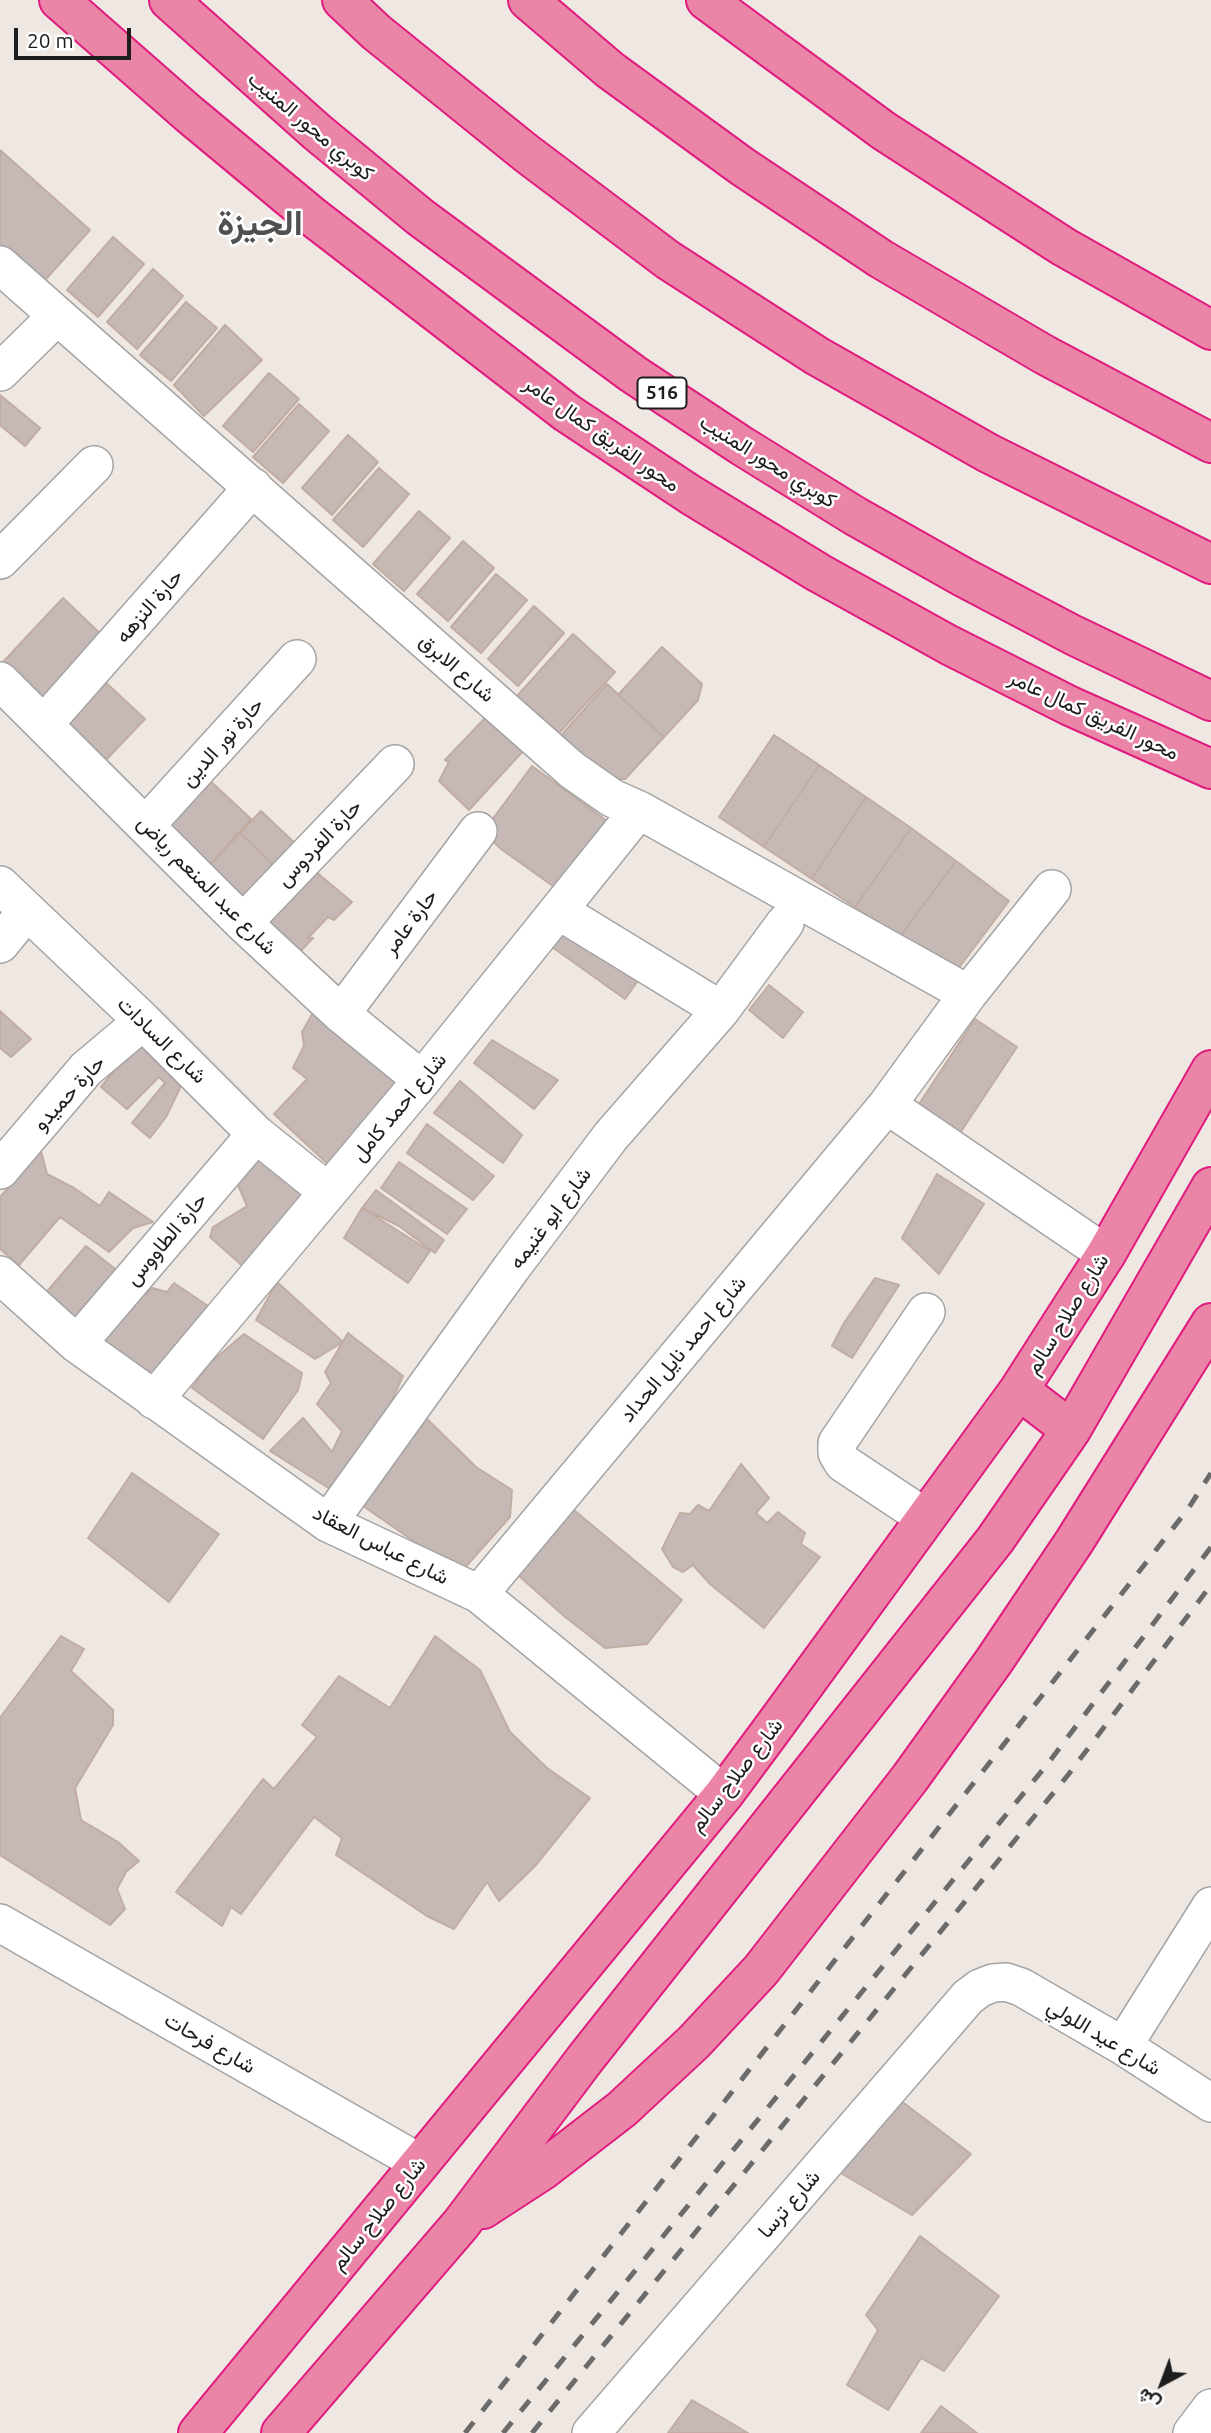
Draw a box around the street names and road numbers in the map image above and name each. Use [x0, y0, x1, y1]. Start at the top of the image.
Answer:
street label: كوبري محور المنيب [243, 66, 379, 186]
street label: محور الفريق كمال عامر [519, 371, 685, 497]
road number: 516 [638, 378, 686, 408]
street label: كوبري محور المنيب [695, 409, 841, 513]
street label: حارة النزهه [110, 564, 188, 648]
street label: شارع الابرق [414, 628, 500, 708]
street label: محور الفريق كمال عامر [1005, 665, 1183, 765]
street label: حارة نور الدين [175, 692, 269, 792]
street label: حارة الفردوس [271, 794, 367, 892]
street label: شارع عبد المنعم رياض [132, 810, 282, 960]
street label: حارة عامر [377, 884, 443, 960]
street label: شارع السادات [112, 991, 212, 1089]
street label: شارع احمد كامل [346, 1048, 452, 1166]
street label: حارة حميدو [28, 1050, 110, 1136]
street label: شارع ابو غنيمه [504, 1162, 596, 1274]
street label: حارة الطاووس [120, 1187, 212, 1291]
street label: شارع صلاح سالم [1020, 1249, 1114, 1379]
street label: شارع احمد نايل الحداد [615, 1271, 751, 1427]
street label: شارع عباس العقاد [309, 1500, 453, 1590]
street label: شارع صلاح سالم [684, 1713, 788, 1837]
street label: شارع عيد اللولي [1043, 1993, 1165, 2081]
street label: شارع فرحات [160, 2007, 260, 2079]
street label: شارع صلاح سالم [325, 2153, 431, 2275]
street label: شارع ترسا [753, 2165, 825, 2243]

